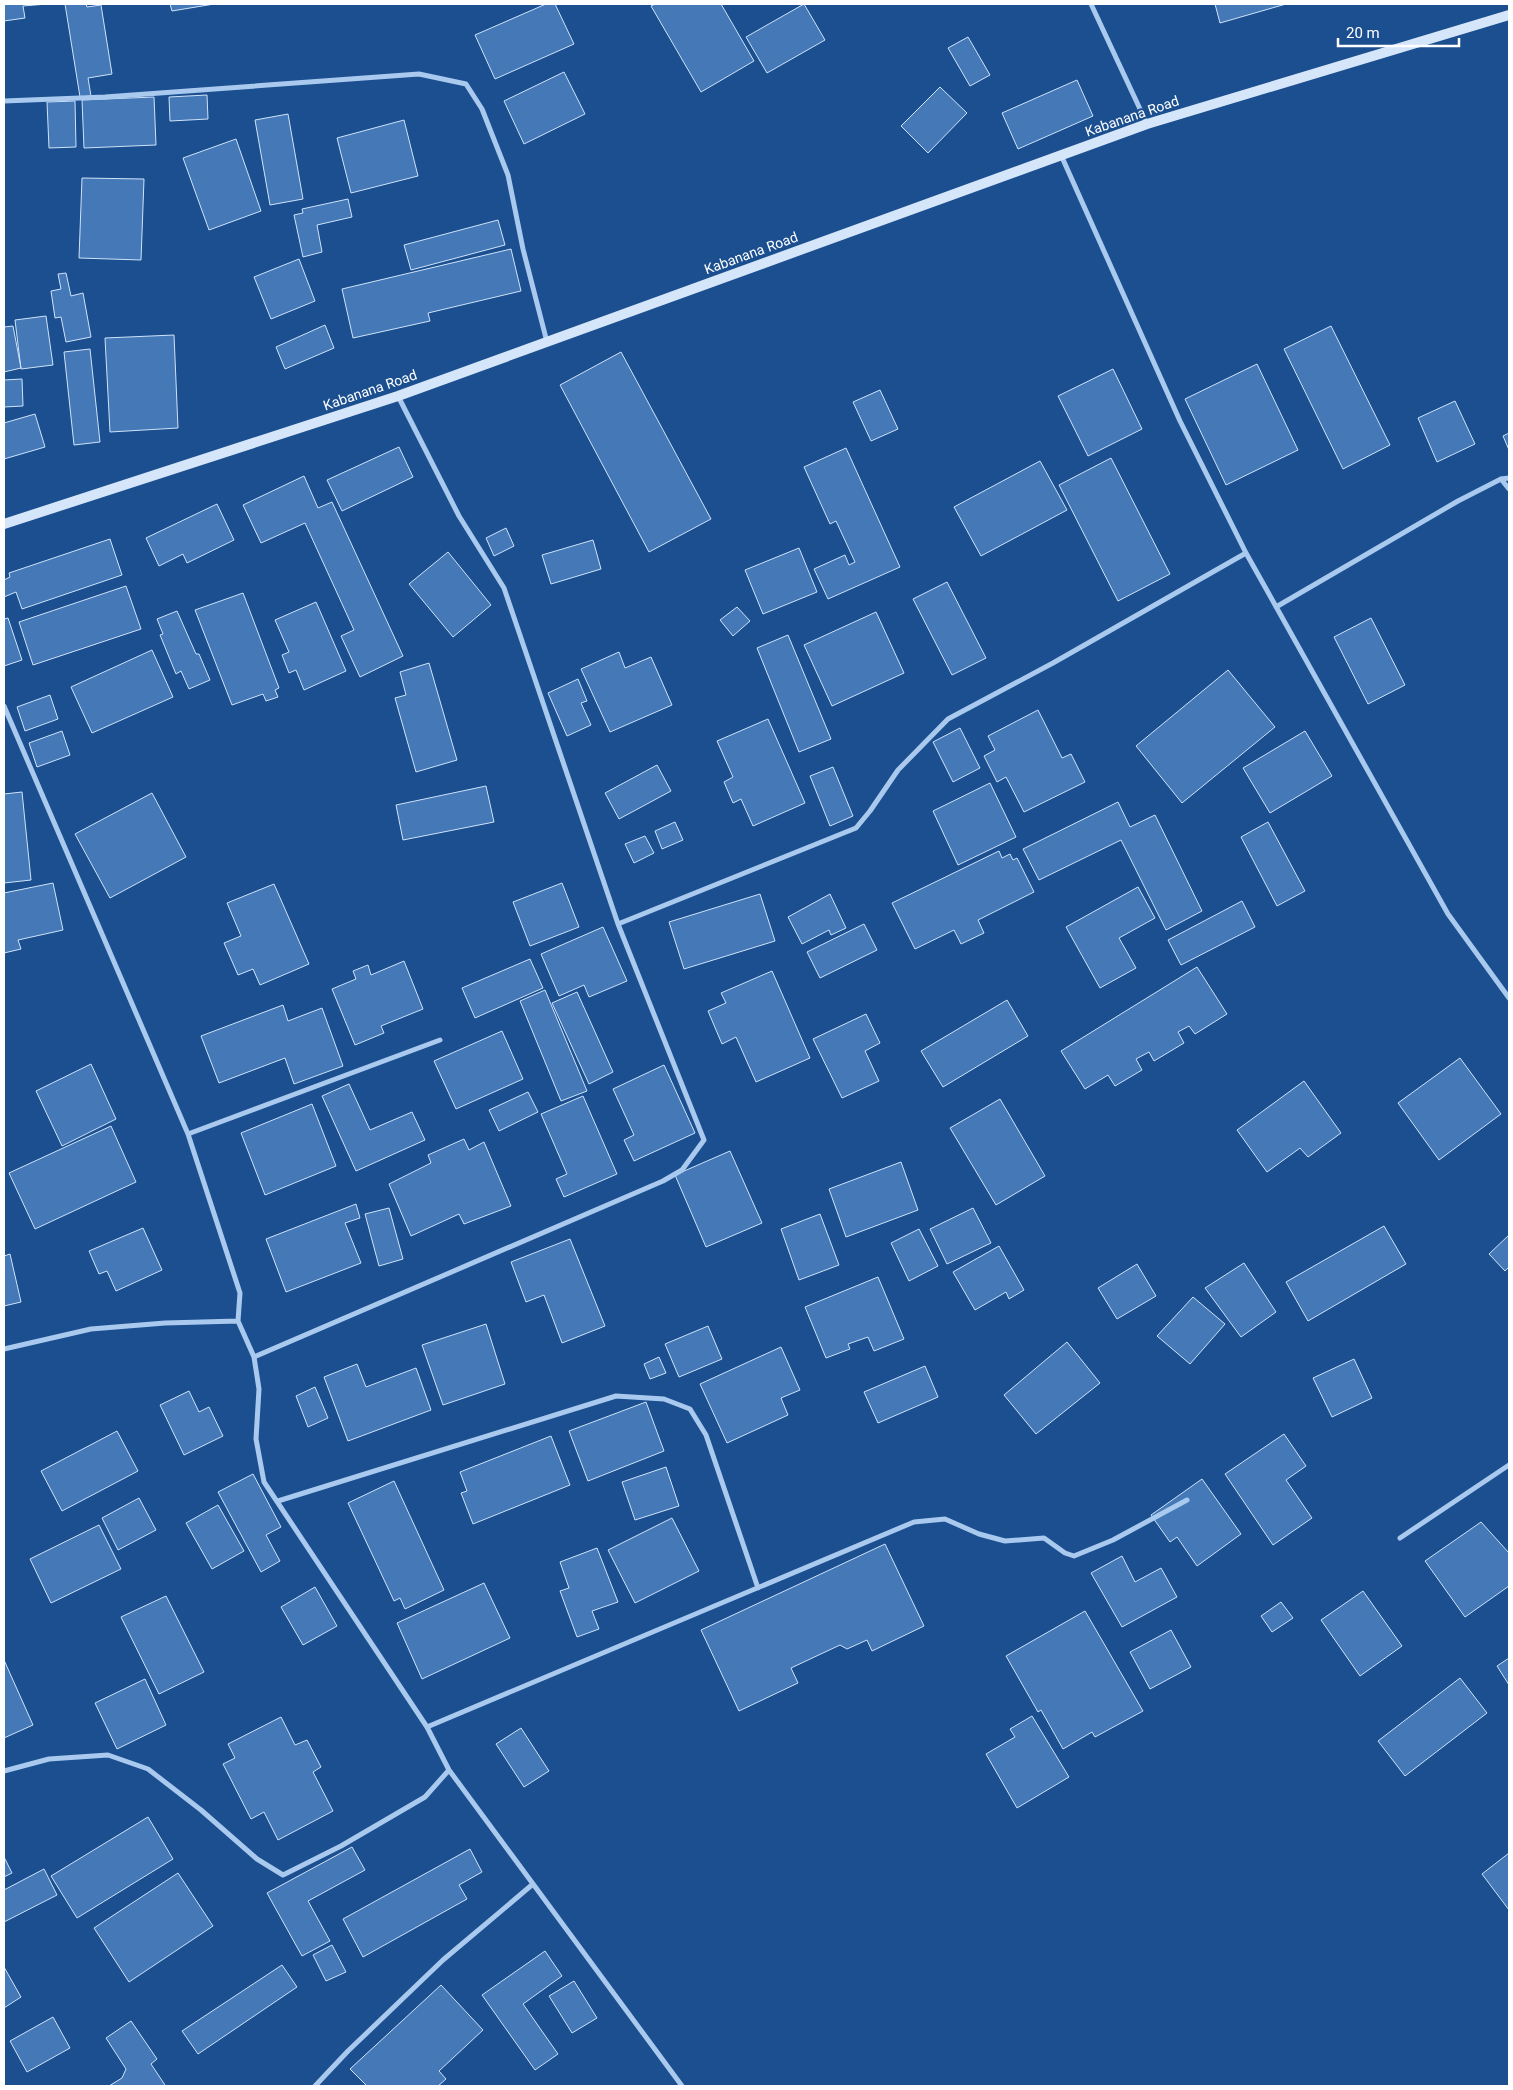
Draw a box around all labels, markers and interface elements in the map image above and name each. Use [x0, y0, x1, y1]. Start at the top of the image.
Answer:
scale bar [1338, 15, 1459, 47]
text: 20 m [1346, 24, 1380, 42]
street label: Kabanana Road [1083, 92, 1181, 140]
street label: Kabanana Road [702, 229, 800, 277]
street label: Kabanana Road [321, 366, 419, 414]

